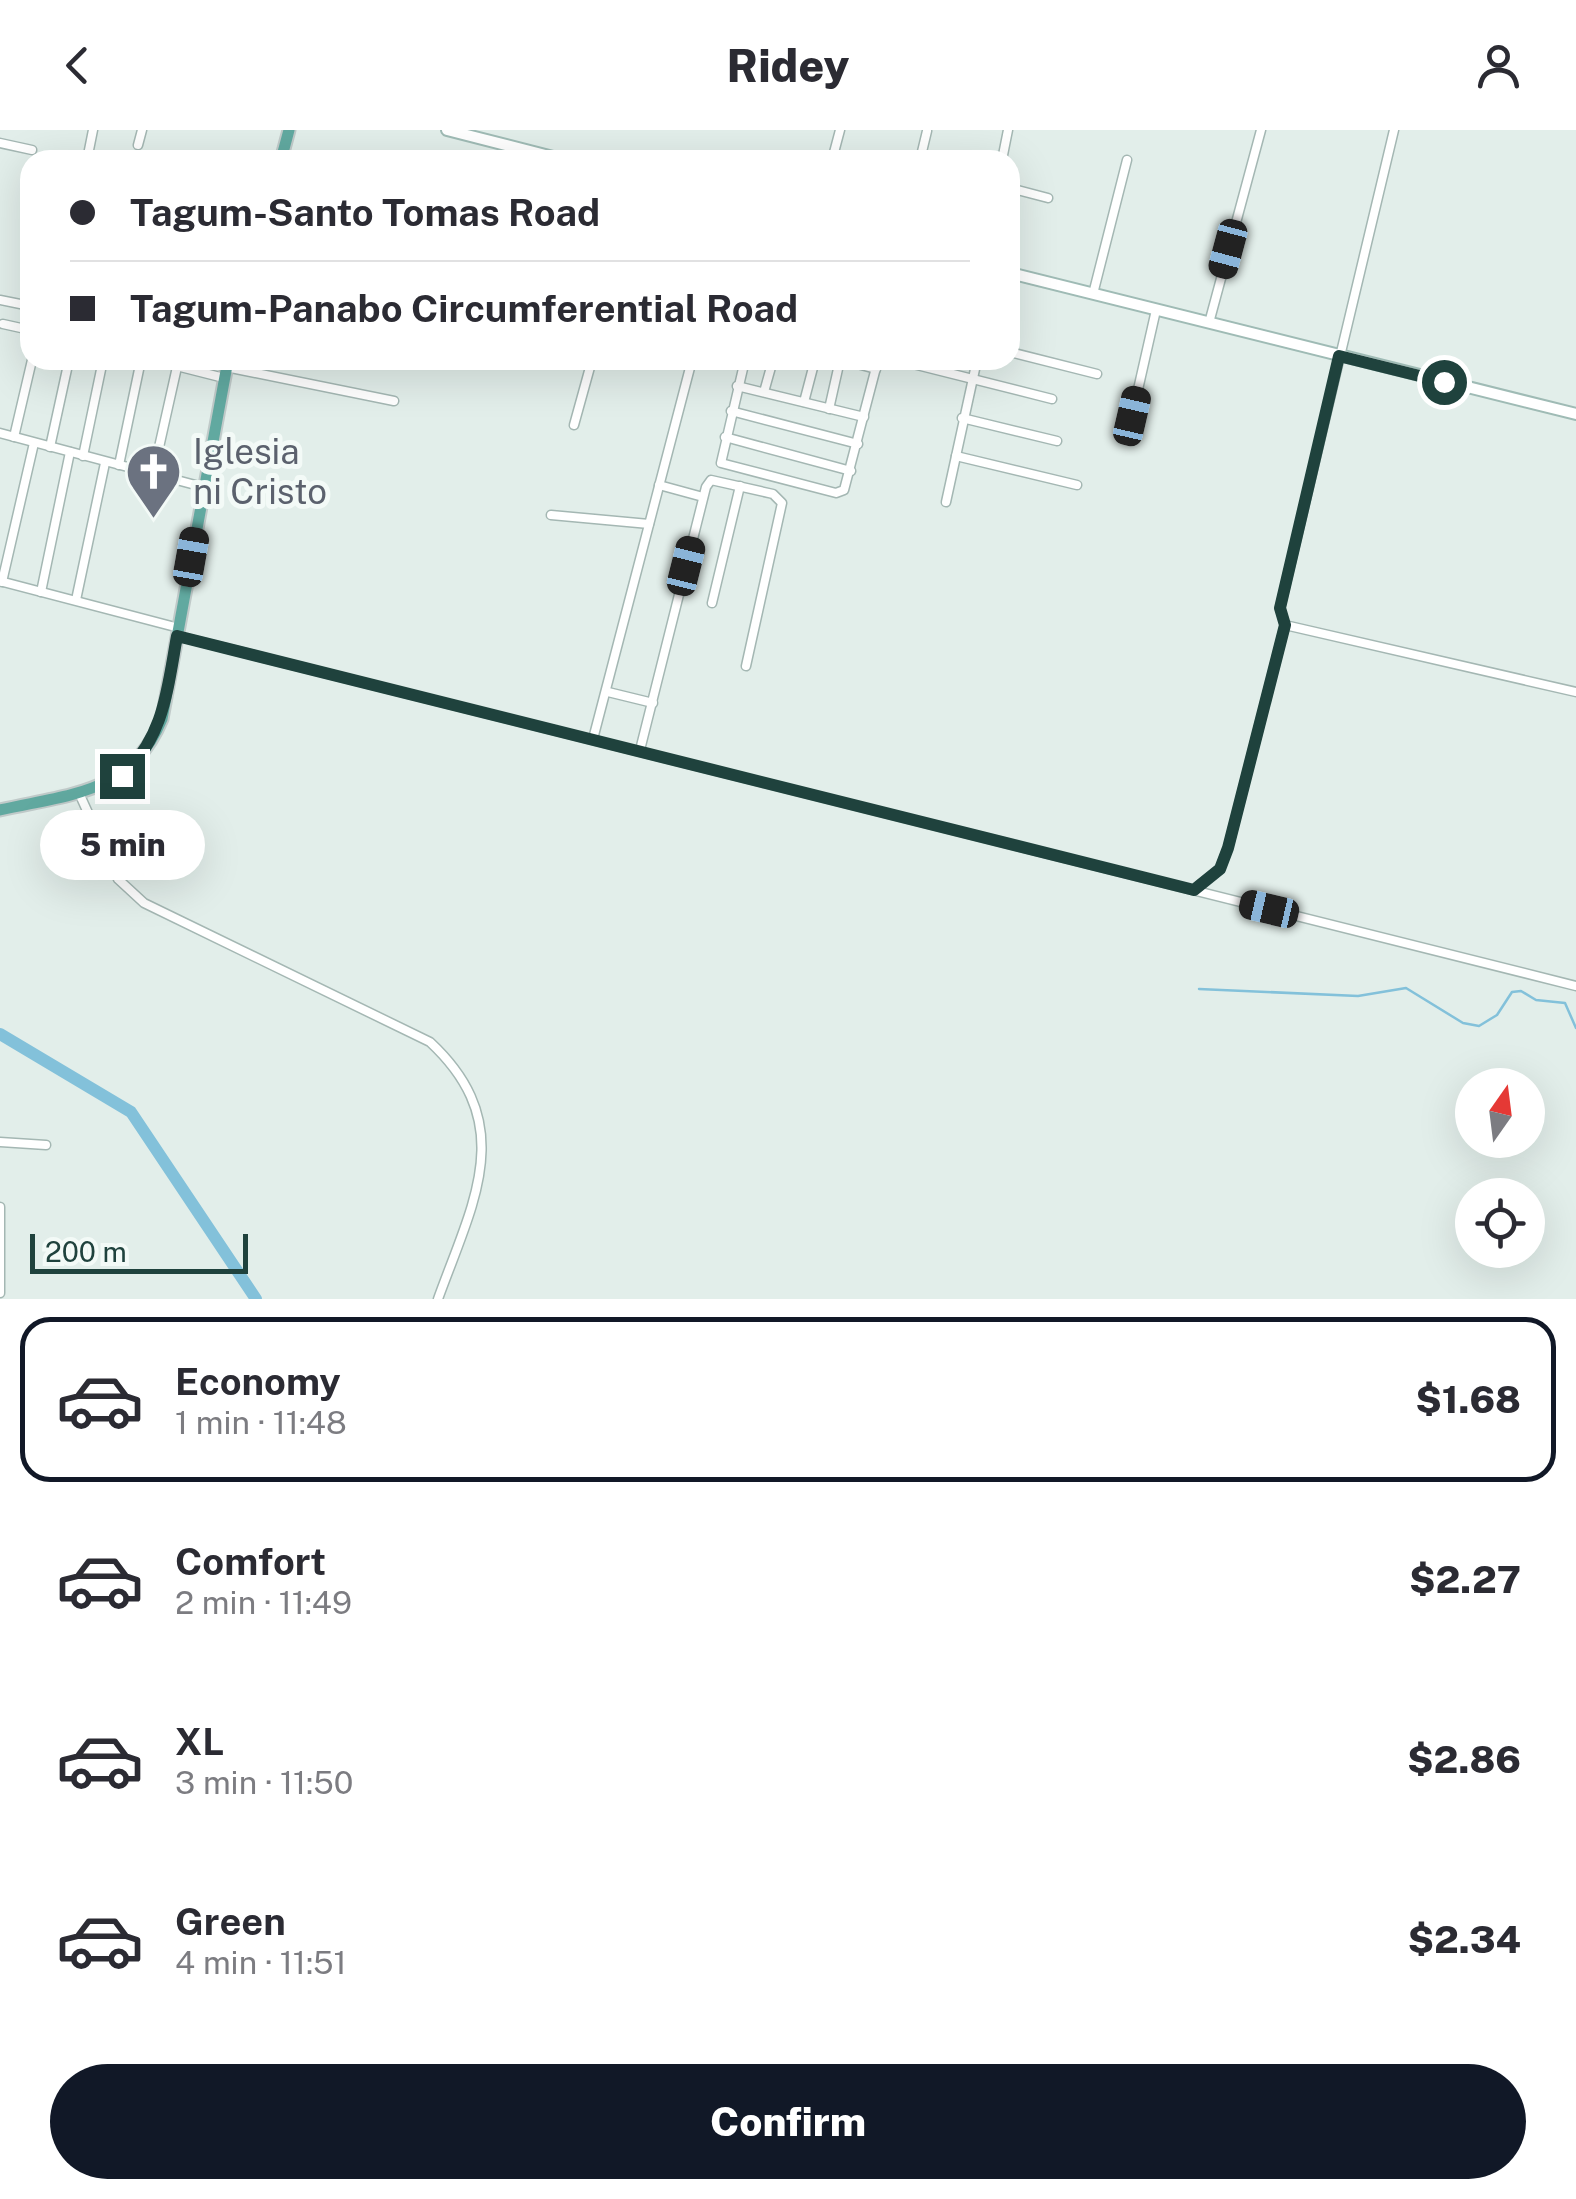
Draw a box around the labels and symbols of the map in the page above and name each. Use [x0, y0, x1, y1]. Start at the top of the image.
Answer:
car [1206, 216, 1250, 282]
route start [1422, 360, 1467, 405]
car [1111, 383, 1153, 449]
place label: Iglesia ni Cristo [193, 431, 327, 512]
church icon: Iglesia ni Cristo [124, 442, 184, 521]
car [171, 525, 211, 589]
car [664, 533, 708, 599]
route end [100, 754, 145, 799]
callout: 5 min [39, 811, 204, 881]
car [1236, 888, 1302, 930]
north arrow [1455, 1068, 1545, 1158]
scale bar [30, 1229, 248, 1274]

